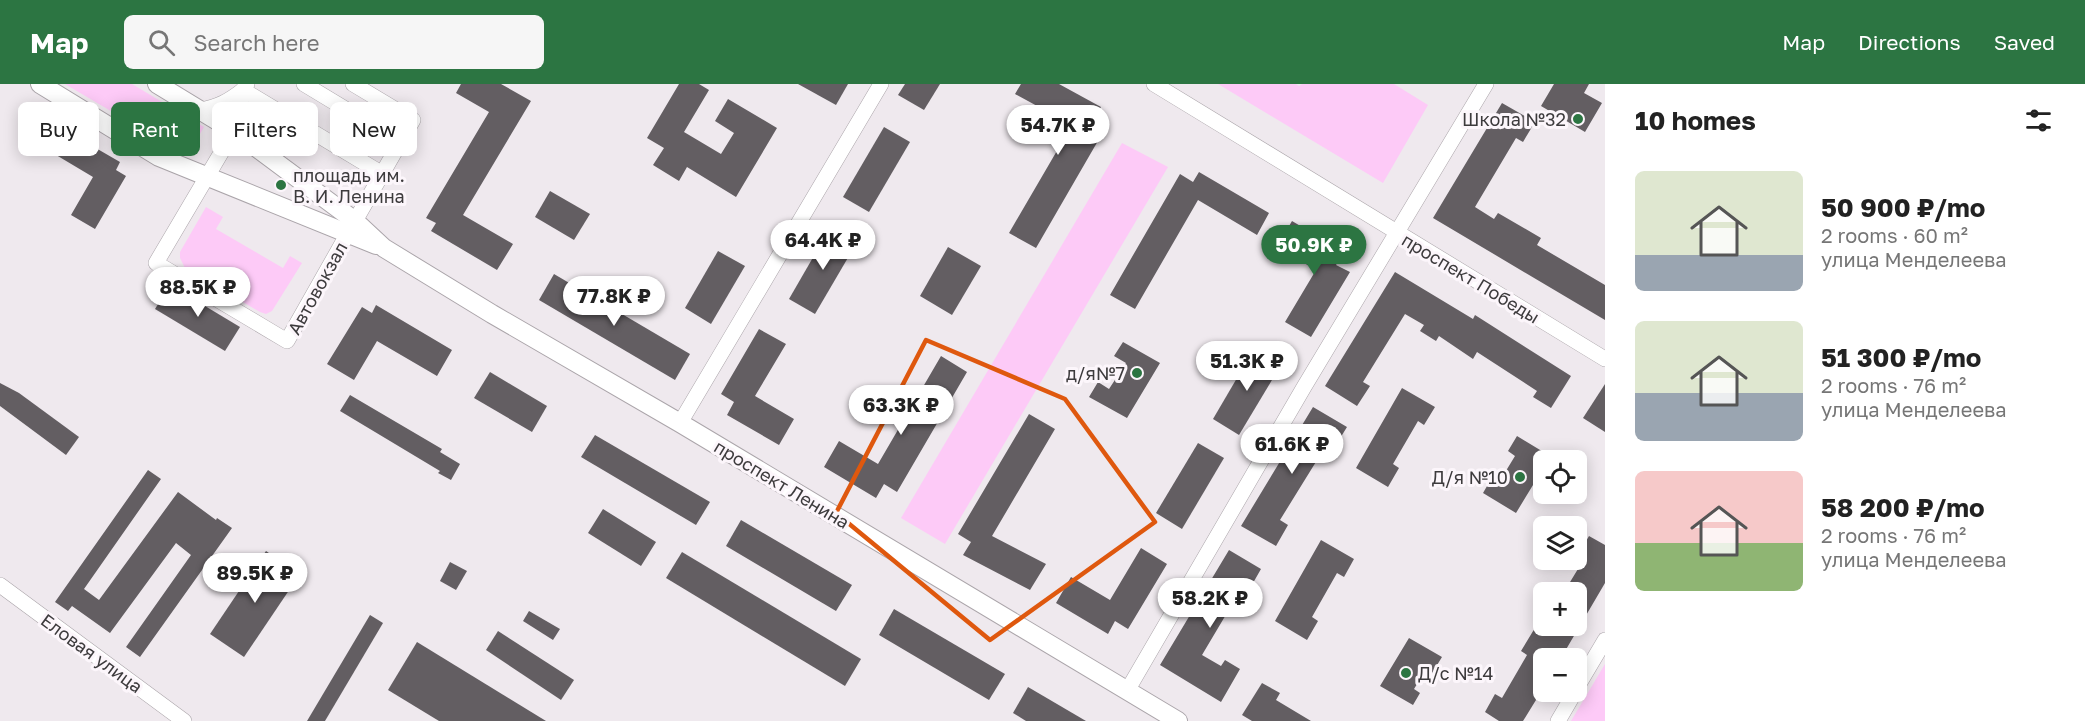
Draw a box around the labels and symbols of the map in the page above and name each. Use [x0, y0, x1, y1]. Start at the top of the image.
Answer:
pin: 54.7K ₽ [1003, 105, 1113, 156]
place label: Школа №32 [1462, 108, 1566, 130]
marker: Школа №32 [1571, 112, 1585, 126]
place label: площадь им. В. И. Ленина [293, 164, 405, 207]
marker: площадь им. В. И. Ленина [274, 178, 288, 192]
pin: 64.4K ₽ [768, 220, 878, 271]
pin: 50.9K ₽ [1259, 225, 1369, 276]
street label: проспект Победы [1398, 228, 1544, 328]
street label: Автовокзал [282, 238, 352, 338]
pin: 88.5K ₽ [143, 267, 253, 318]
pin: 77.8K ₽ [559, 276, 669, 327]
pin: 51.3K ₽ [1192, 341, 1302, 392]
place label: д/я№7 [1066, 362, 1125, 384]
marker: д/я№7 [1130, 366, 1144, 380]
pin: 63.3K ₽ [846, 385, 956, 436]
pin: 61.6K ₽ [1237, 424, 1347, 475]
street label: проспект Ленина [710, 435, 854, 533]
place label: Д/я №10 [1432, 466, 1508, 488]
marker: Д/я №10 [1513, 470, 1527, 484]
pin: 89.5K ₽ [200, 553, 310, 604]
pin: 58.2K ₽ [1155, 578, 1265, 629]
street label: Еловая улица [37, 609, 147, 697]
place label: Д/с №14 [1418, 662, 1494, 684]
marker: Д/с №14 [1399, 666, 1413, 680]

